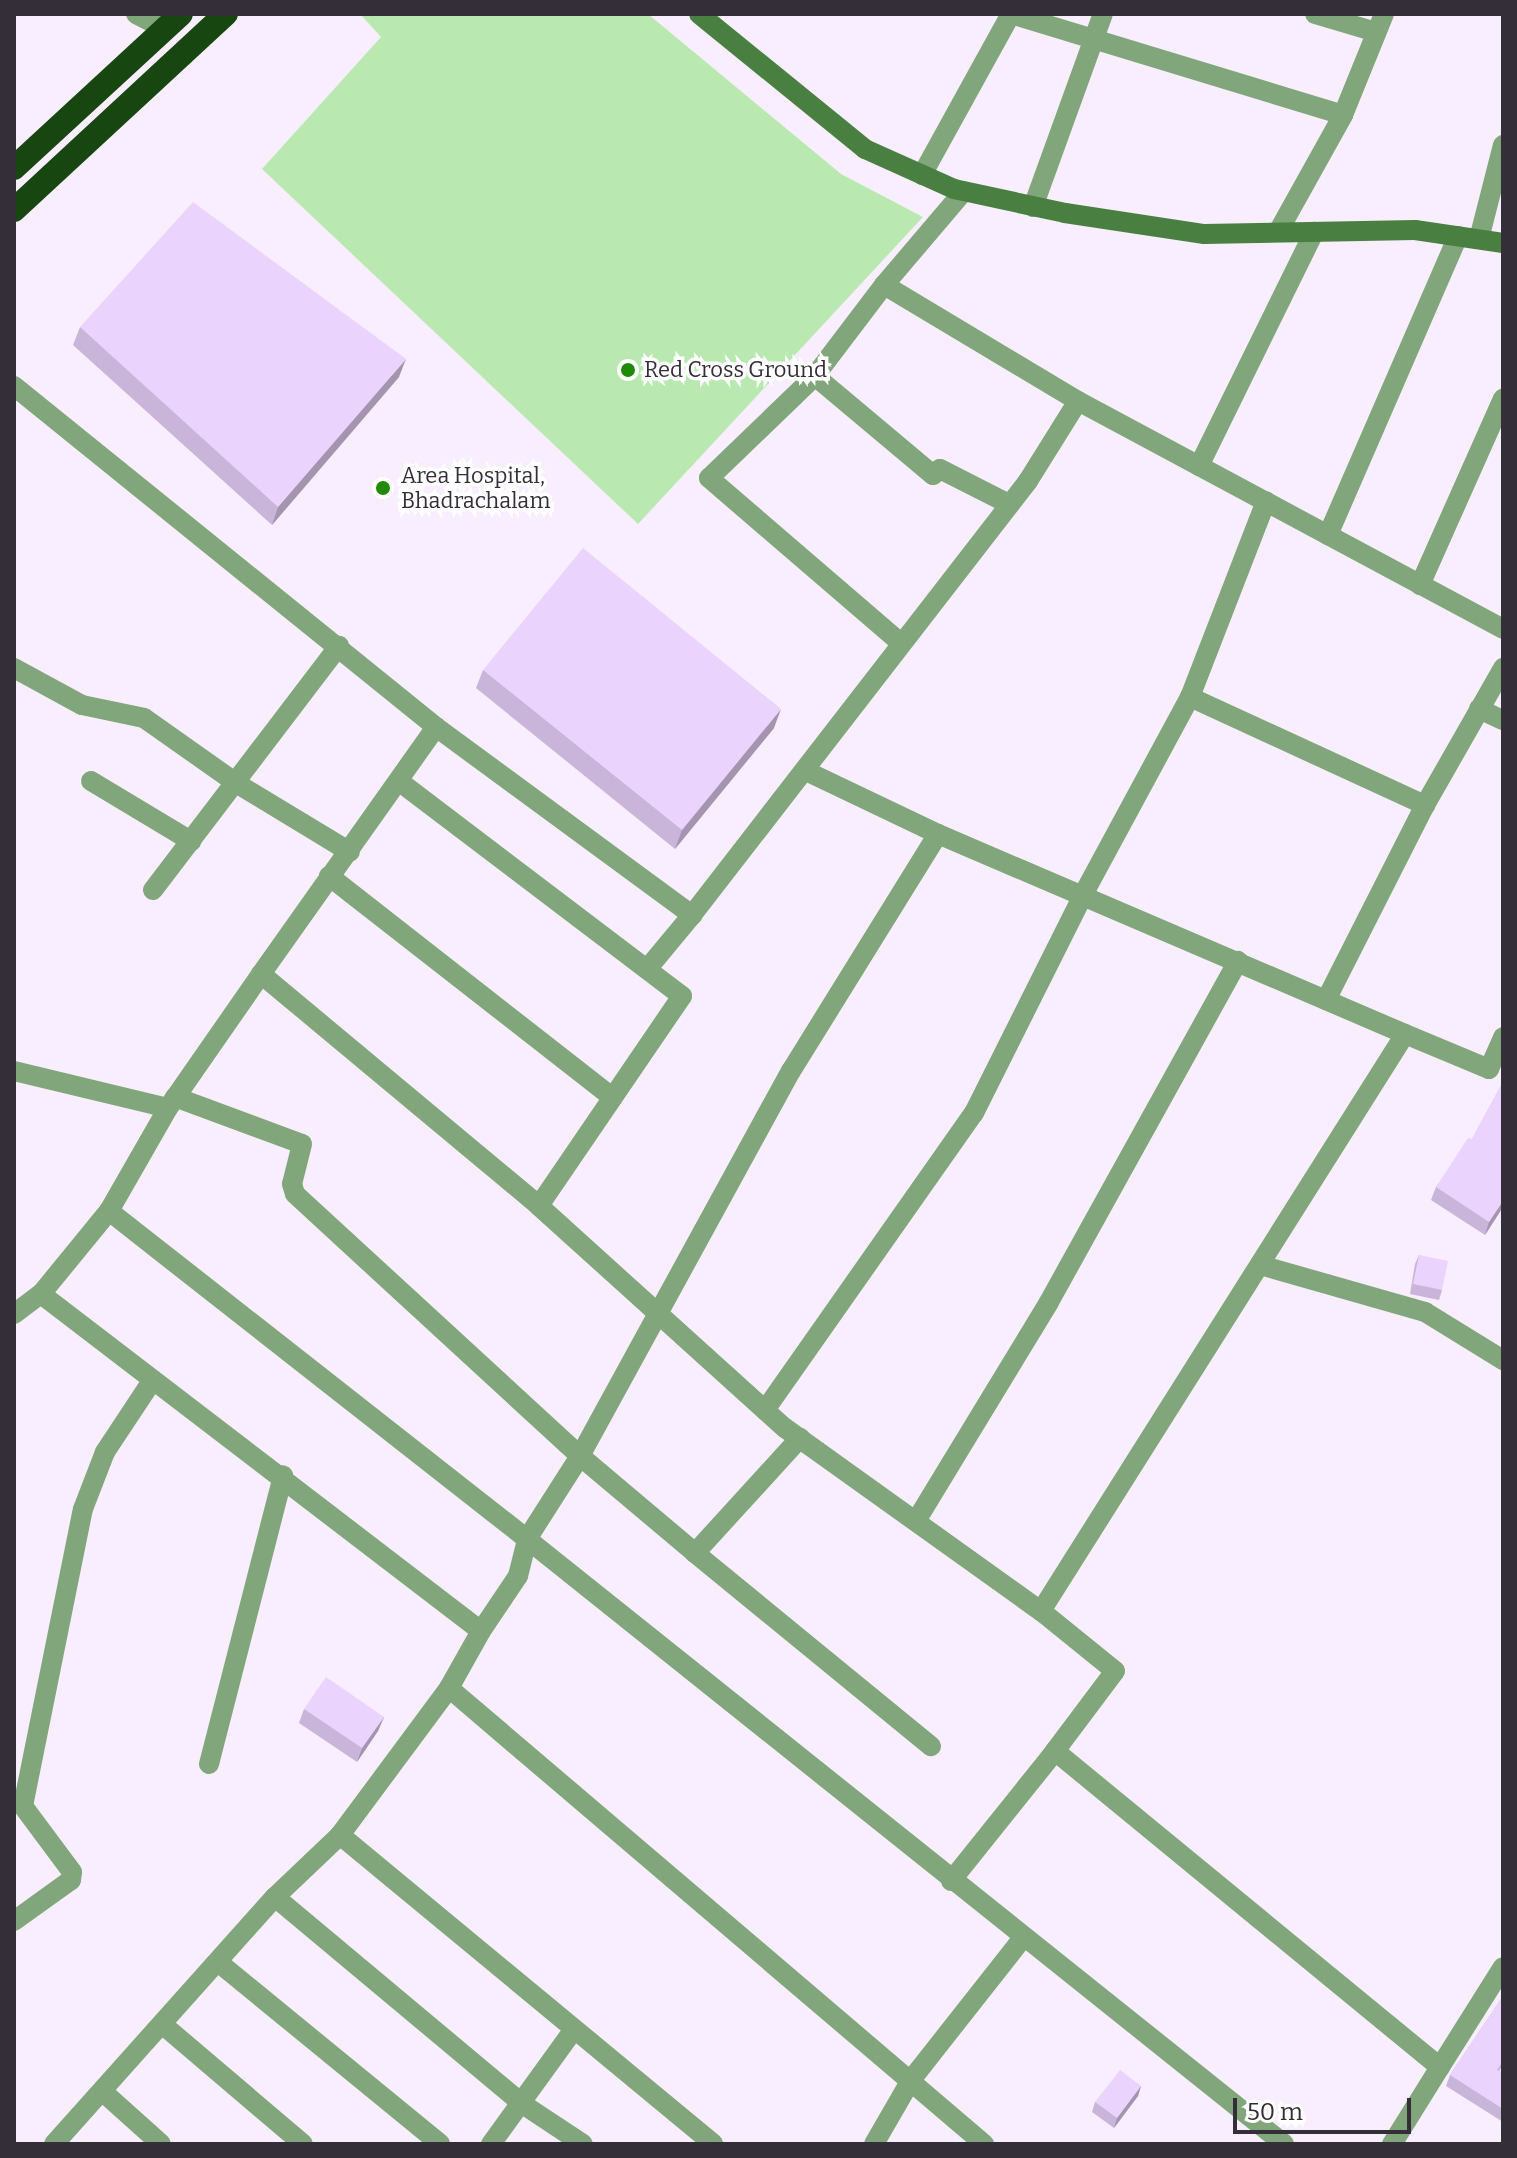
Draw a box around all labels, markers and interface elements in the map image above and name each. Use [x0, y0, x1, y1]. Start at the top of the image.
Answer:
place label: Red Cross Ground [644, 357, 827, 383]
marker: Red Cross Ground [619, 361, 637, 379]
place label: Area Hospital, Bhadrachalam [401, 462, 550, 514]
marker: Area Hospital, Bhadrachalam [372, 477, 394, 499]
scale bar [1237, 2082, 1415, 2132]
text: 50 m [1247, 2098, 1303, 2126]

